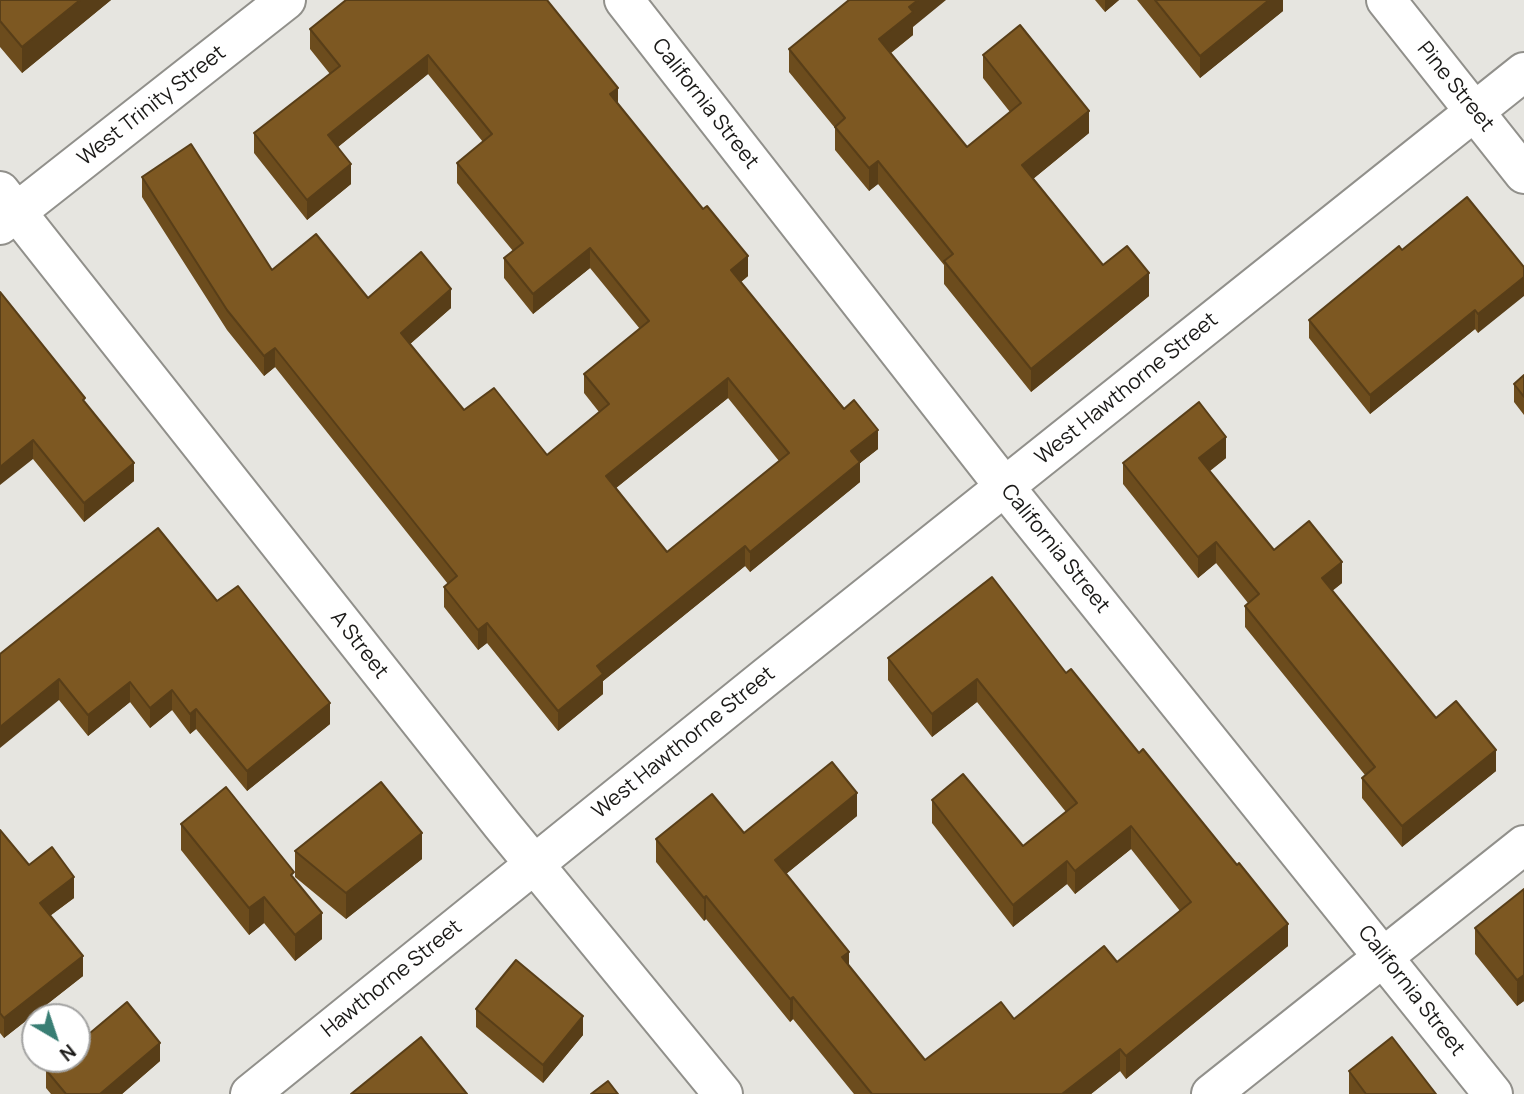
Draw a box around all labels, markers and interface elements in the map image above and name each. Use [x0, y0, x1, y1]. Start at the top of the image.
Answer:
street label: California Street [646, 34, 764, 174]
street label: Pine Street [1411, 37, 1499, 137]
street label: West Trinity Street [73, 40, 231, 172]
street label: West Hawthorne Street [1031, 308, 1223, 470]
street label: California Street [995, 480, 1115, 618]
street label: A Street [325, 606, 393, 684]
street label: West Hawthorne Street [588, 662, 780, 824]
street label: Hawthorne Street [317, 915, 467, 1043]
street label: California Street [1352, 921, 1470, 1061]
north arrow [21, 1003, 91, 1073]
text: N [54, 1038, 81, 1067]

